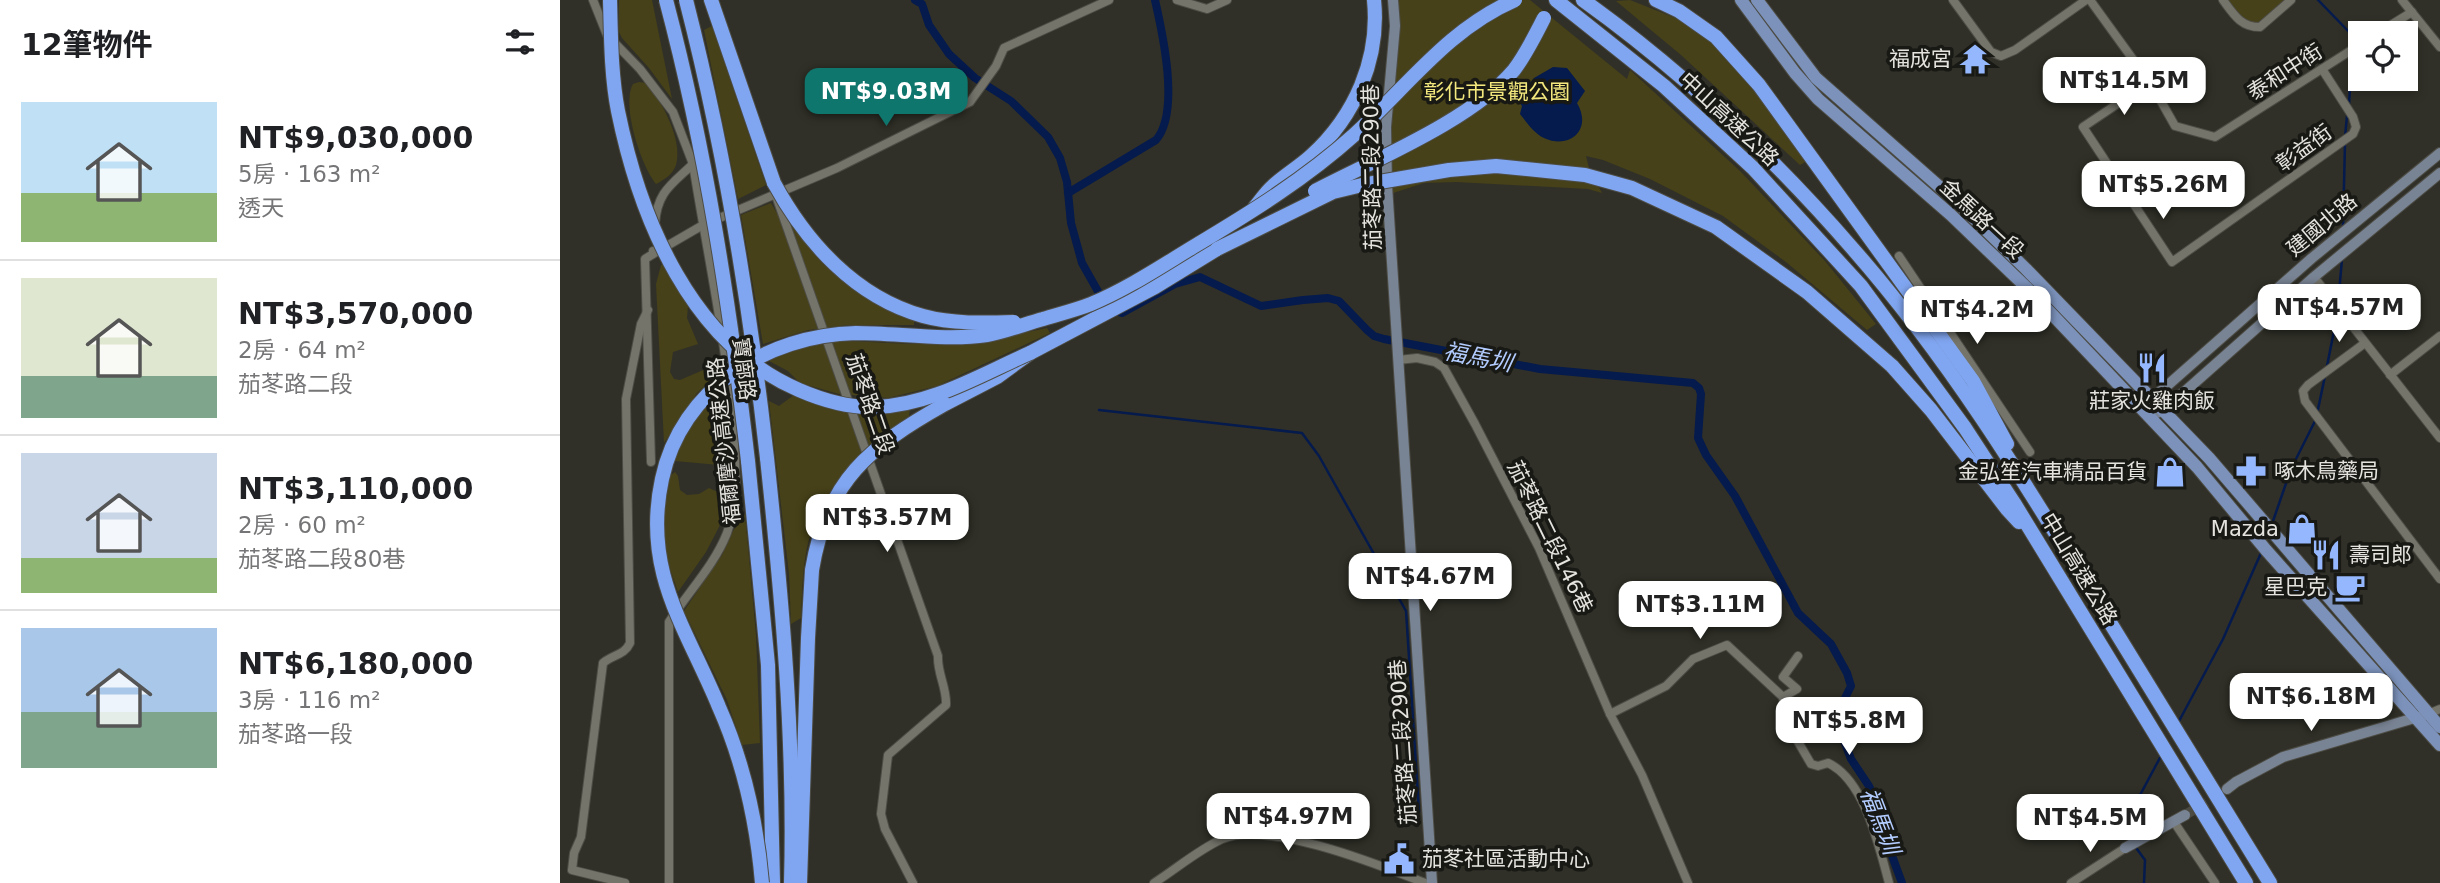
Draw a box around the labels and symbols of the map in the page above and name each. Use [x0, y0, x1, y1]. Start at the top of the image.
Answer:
street label: 泰和中街 [2243, 39, 2327, 105]
temple icon: 福成宮 [1958, 42, 1992, 76]
place label: 福成宮 [1889, 47, 1952, 71]
pin: NT$14.5M [2052, 58, 2196, 117]
street label: 中山高速公路 [1675, 67, 1783, 171]
pin: NT$9.03M [814, 68, 958, 128]
park label: 彰化市景觀公園 [1424, 80, 1571, 104]
street label: 茄苳路二段290巷 [1359, 84, 1385, 250]
street label: 彰益街 [2271, 120, 2337, 176]
pin: NT$5.26M [2091, 162, 2235, 221]
street label: 金馬路一段 [1935, 174, 2029, 264]
street label: 建國北路 [2282, 189, 2362, 261]
pin: NT$4.57M [2267, 284, 2411, 344]
pin: NT$4.2M [1912, 286, 2042, 346]
street label: 寶廍路 [728, 336, 760, 402]
water label: 福馬圳 [1442, 338, 1517, 377]
street label: 茄苳路二段 [842, 350, 898, 458]
restaurant icon: 莊家火雞肉飯 [2135, 351, 2169, 385]
street label: 福爾摩沙高速公路 [703, 356, 745, 526]
place label: 莊家火雞肉飯 [2089, 389, 2215, 413]
pharmacy icon: 啄木鳥藥局 [2234, 454, 2268, 488]
shop icon: 金弘笙汽車精品百貨 [2153, 455, 2187, 489]
street label: 茄苳路二段146巷 [1503, 457, 1597, 617]
place label: 啄木鳥藥局 [2274, 459, 2379, 483]
place label: 金弘笙汽車精品百貨 [1958, 460, 2147, 484]
pin: NT$3.57M [815, 494, 959, 554]
street label: 中山高速公路 [2036, 509, 2122, 629]
shop icon: Mazda [2285, 512, 2319, 546]
place label: Mazda [2211, 517, 2279, 541]
restaurant icon: 壽司郎 [2309, 538, 2343, 572]
place label: 壽司郎 [2349, 543, 2412, 567]
pin: NT$4.67M [1358, 554, 1502, 613]
cafe icon: 星巴克 [2333, 570, 2367, 604]
place label: 星巴克 [2264, 575, 2327, 599]
pin: NT$3.11M [1628, 582, 1772, 641]
street label: 茄苳路二段290巷 [1385, 658, 1421, 826]
pin: NT$6.18M [2239, 674, 2383, 733]
pin: NT$5.8M [1784, 698, 1914, 757]
water label: 福馬圳 [1855, 784, 1906, 861]
pin: NT$4.97M [1216, 794, 1360, 853]
pin: NT$4.5M [2025, 794, 2155, 854]
public building icon: 茄苳社區活動中心 [1382, 842, 1416, 876]
place label: 茄苳社區活動中心 [1422, 847, 1590, 871]

